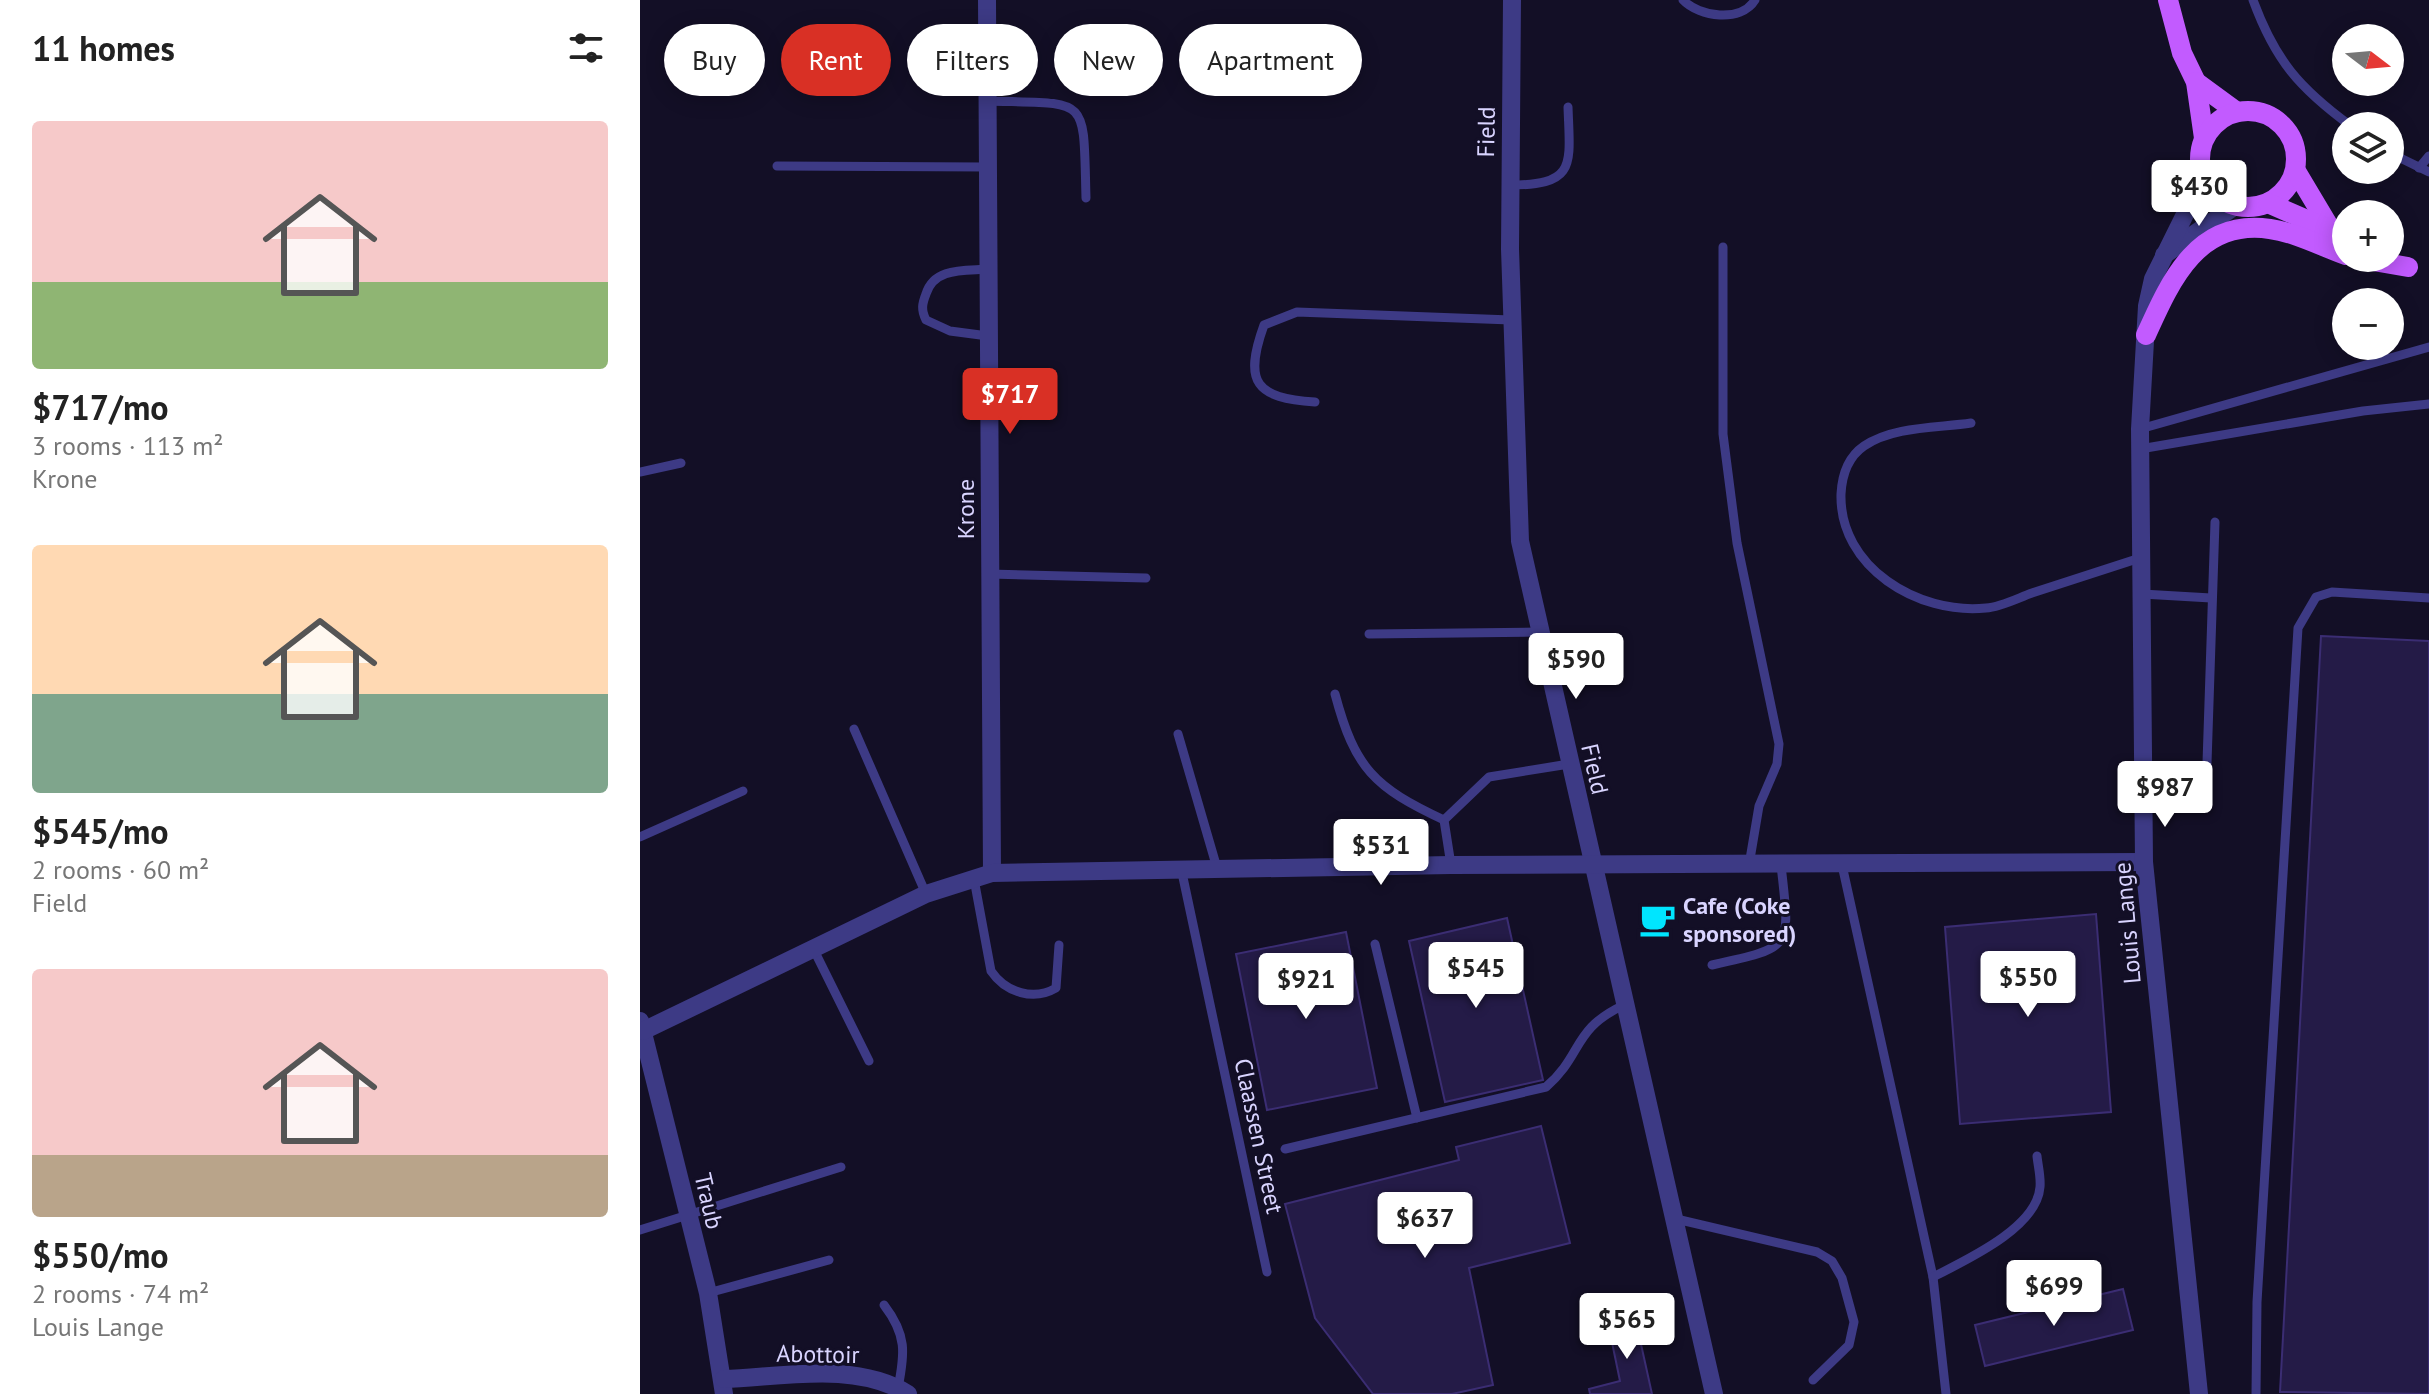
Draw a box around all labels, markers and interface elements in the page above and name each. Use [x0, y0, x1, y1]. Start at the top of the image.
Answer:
chip: Buy [664, 24, 765, 96]
chip: Rent [781, 24, 891, 96]
chip: Filters [907, 24, 1038, 96]
chip: New [1054, 24, 1163, 96]
chip: Apartment [1179, 24, 1362, 96]
north arrow [2332, 24, 2404, 96]
map controls [2332, 24, 2404, 360]
text: 11 homes [32, 26, 175, 70]
icon: filters [564, 26, 608, 70]
street label: Field [1470, 106, 1502, 158]
button: layers [2332, 112, 2404, 184]
pin: $430 [2152, 160, 2246, 228]
text: $430 [2170, 169, 2228, 202]
icon: home [248, 173, 392, 317]
button: + [2332, 200, 2404, 272]
button: − [2332, 288, 2404, 360]
pin: $717 [963, 368, 1057, 436]
text: $717 [981, 377, 1039, 410]
text: $717/mo [32, 385, 169, 429]
text: 3 rooms · 113 m² [32, 429, 224, 462]
text: Krone [32, 462, 97, 495]
street label: Krone [950, 479, 981, 539]
icon: home [248, 597, 392, 741]
pin: $590 [1529, 633, 1623, 701]
text: $590 [1547, 642, 1605, 675]
street label: Field [1574, 741, 1616, 797]
pin: $987 [2118, 761, 2212, 829]
text: $987 [2136, 770, 2194, 803]
text: $545/mo [32, 809, 169, 853]
pin: $531 [1334, 819, 1428, 887]
text: $531 [1352, 828, 1410, 861]
text: 2 rooms · 60 m² [32, 853, 209, 886]
street label: Louis Lange [2106, 861, 2148, 985]
text: Field [32, 886, 87, 919]
place label: Cafe (Coke sponsored) [1683, 890, 1796, 949]
cafe icon: Cafe (Coke sponsored) [1638, 900, 1676, 938]
pin: $545 [1429, 942, 1523, 1010]
text: $545 [1447, 951, 1505, 984]
pin: $550 [1981, 951, 2075, 1019]
pin: $921 [1259, 953, 1353, 1021]
text: $550 [1999, 960, 2057, 993]
text: $921 [1277, 962, 1335, 995]
icon: home [248, 1021, 392, 1165]
street label: Claassen Street [1227, 1056, 1291, 1216]
street label: Traub [688, 1170, 730, 1232]
pin: $637 [1378, 1192, 1472, 1260]
text: $637 [1396, 1201, 1454, 1234]
text: $550/mo [32, 1233, 169, 1277]
pin: $699 [2007, 1260, 2101, 1328]
text: $699 [2025, 1269, 2083, 1302]
text: 2 rooms · 74 m² [32, 1277, 209, 1310]
pin: $565 [1580, 1293, 1674, 1361]
text: $565 [1598, 1302, 1656, 1335]
text: Louis Lange [32, 1310, 164, 1343]
street label: Abottoir [776, 1338, 860, 1370]

